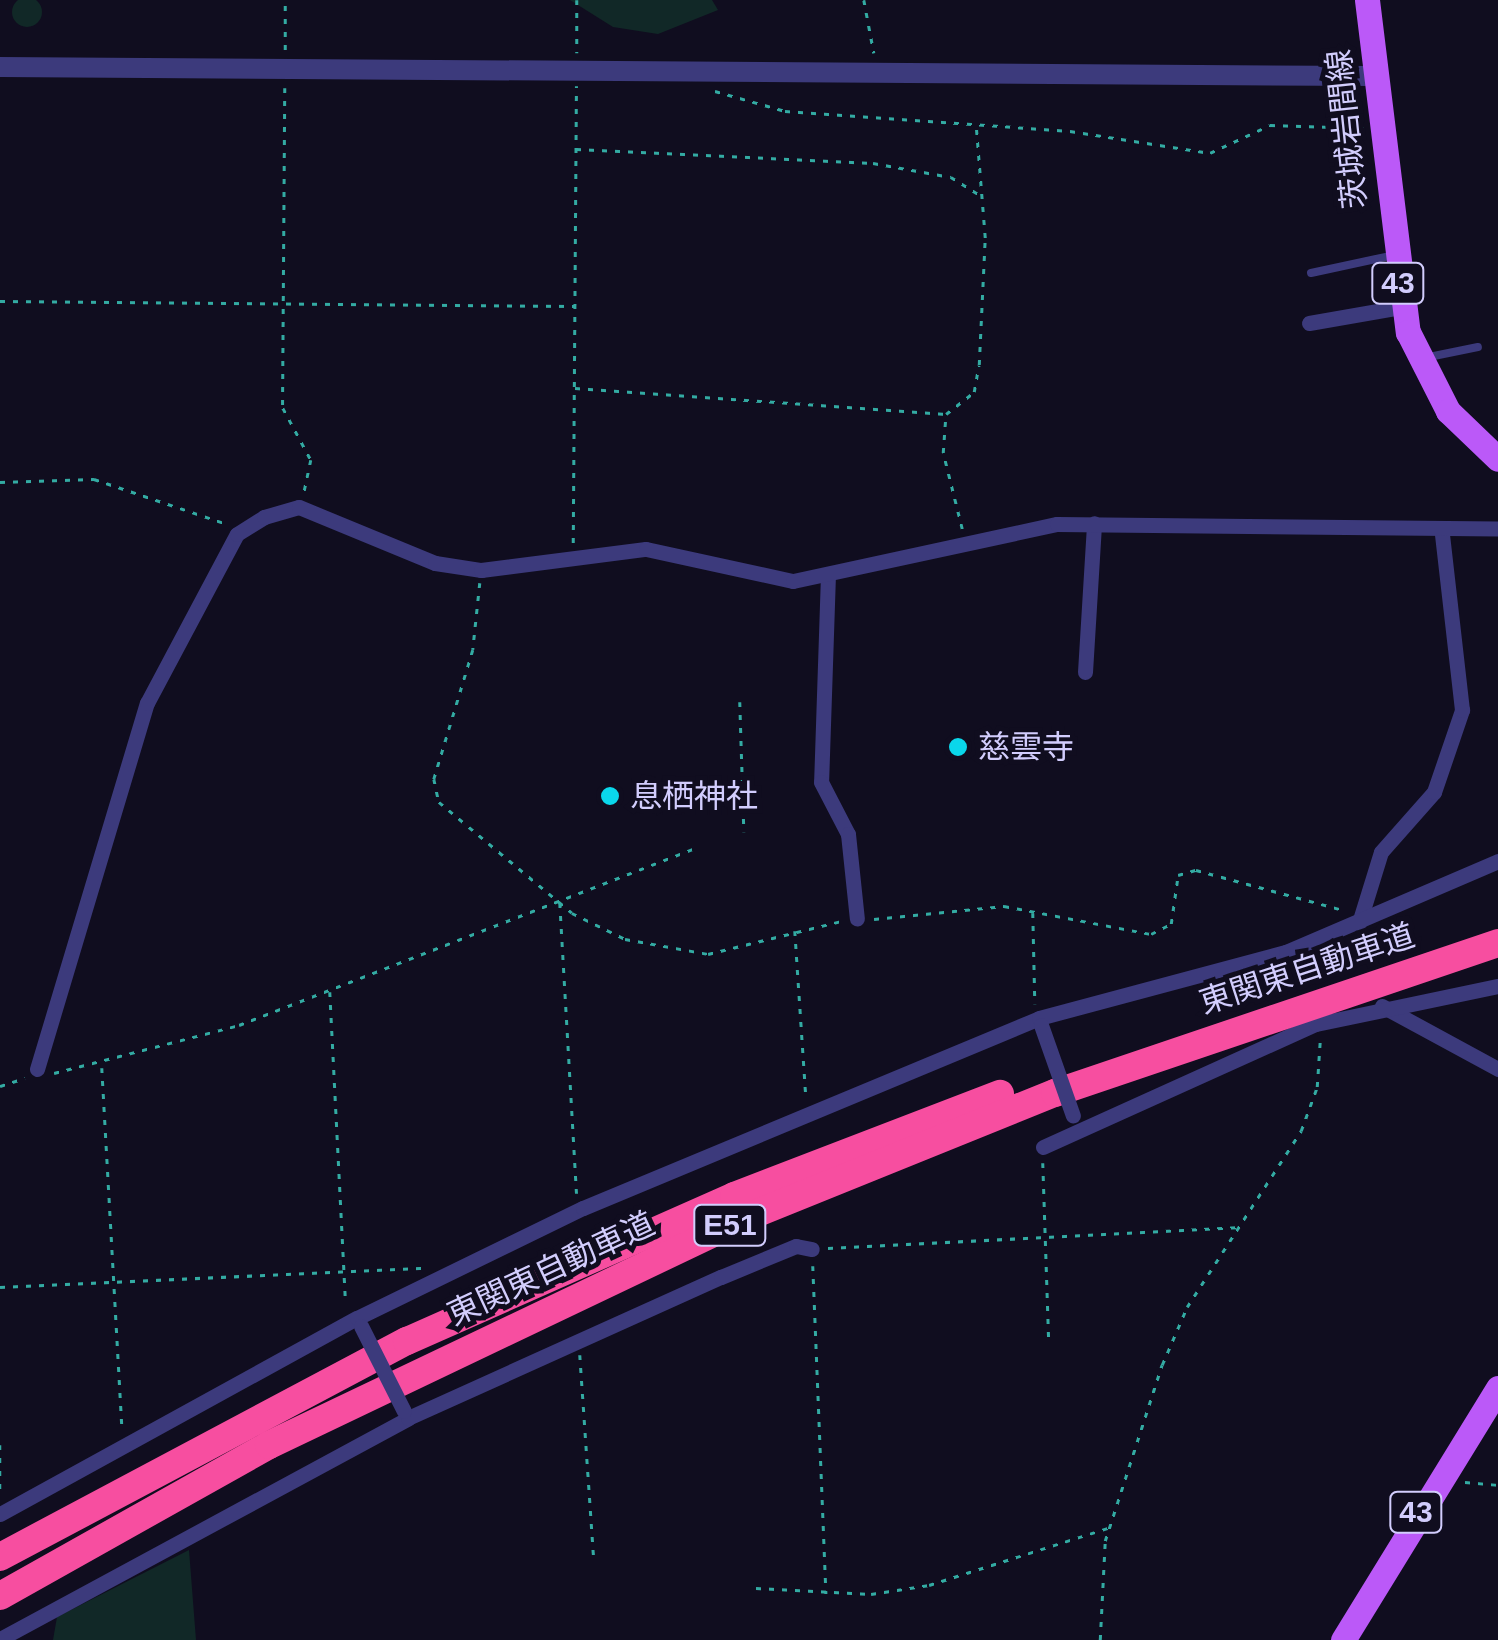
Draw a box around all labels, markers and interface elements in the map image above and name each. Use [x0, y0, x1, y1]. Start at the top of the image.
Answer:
street label: 茨城岩間線 [1320, 47, 1374, 211]
road number: 43 [1370, 258, 1426, 308]
place label: 慈雲寺 [978, 728, 1074, 766]
marker: 慈雲寺 [947, 736, 969, 758]
place label: 息栖神社 [630, 777, 758, 815]
marker: 息栖神社 [599, 785, 621, 807]
street label: 東関東自動車道 [1195, 916, 1419, 1022]
road number: E51 [692, 1200, 768, 1250]
street label: 東関東自動車道 [441, 1204, 661, 1334]
road number: 43 [1388, 1487, 1444, 1537]

